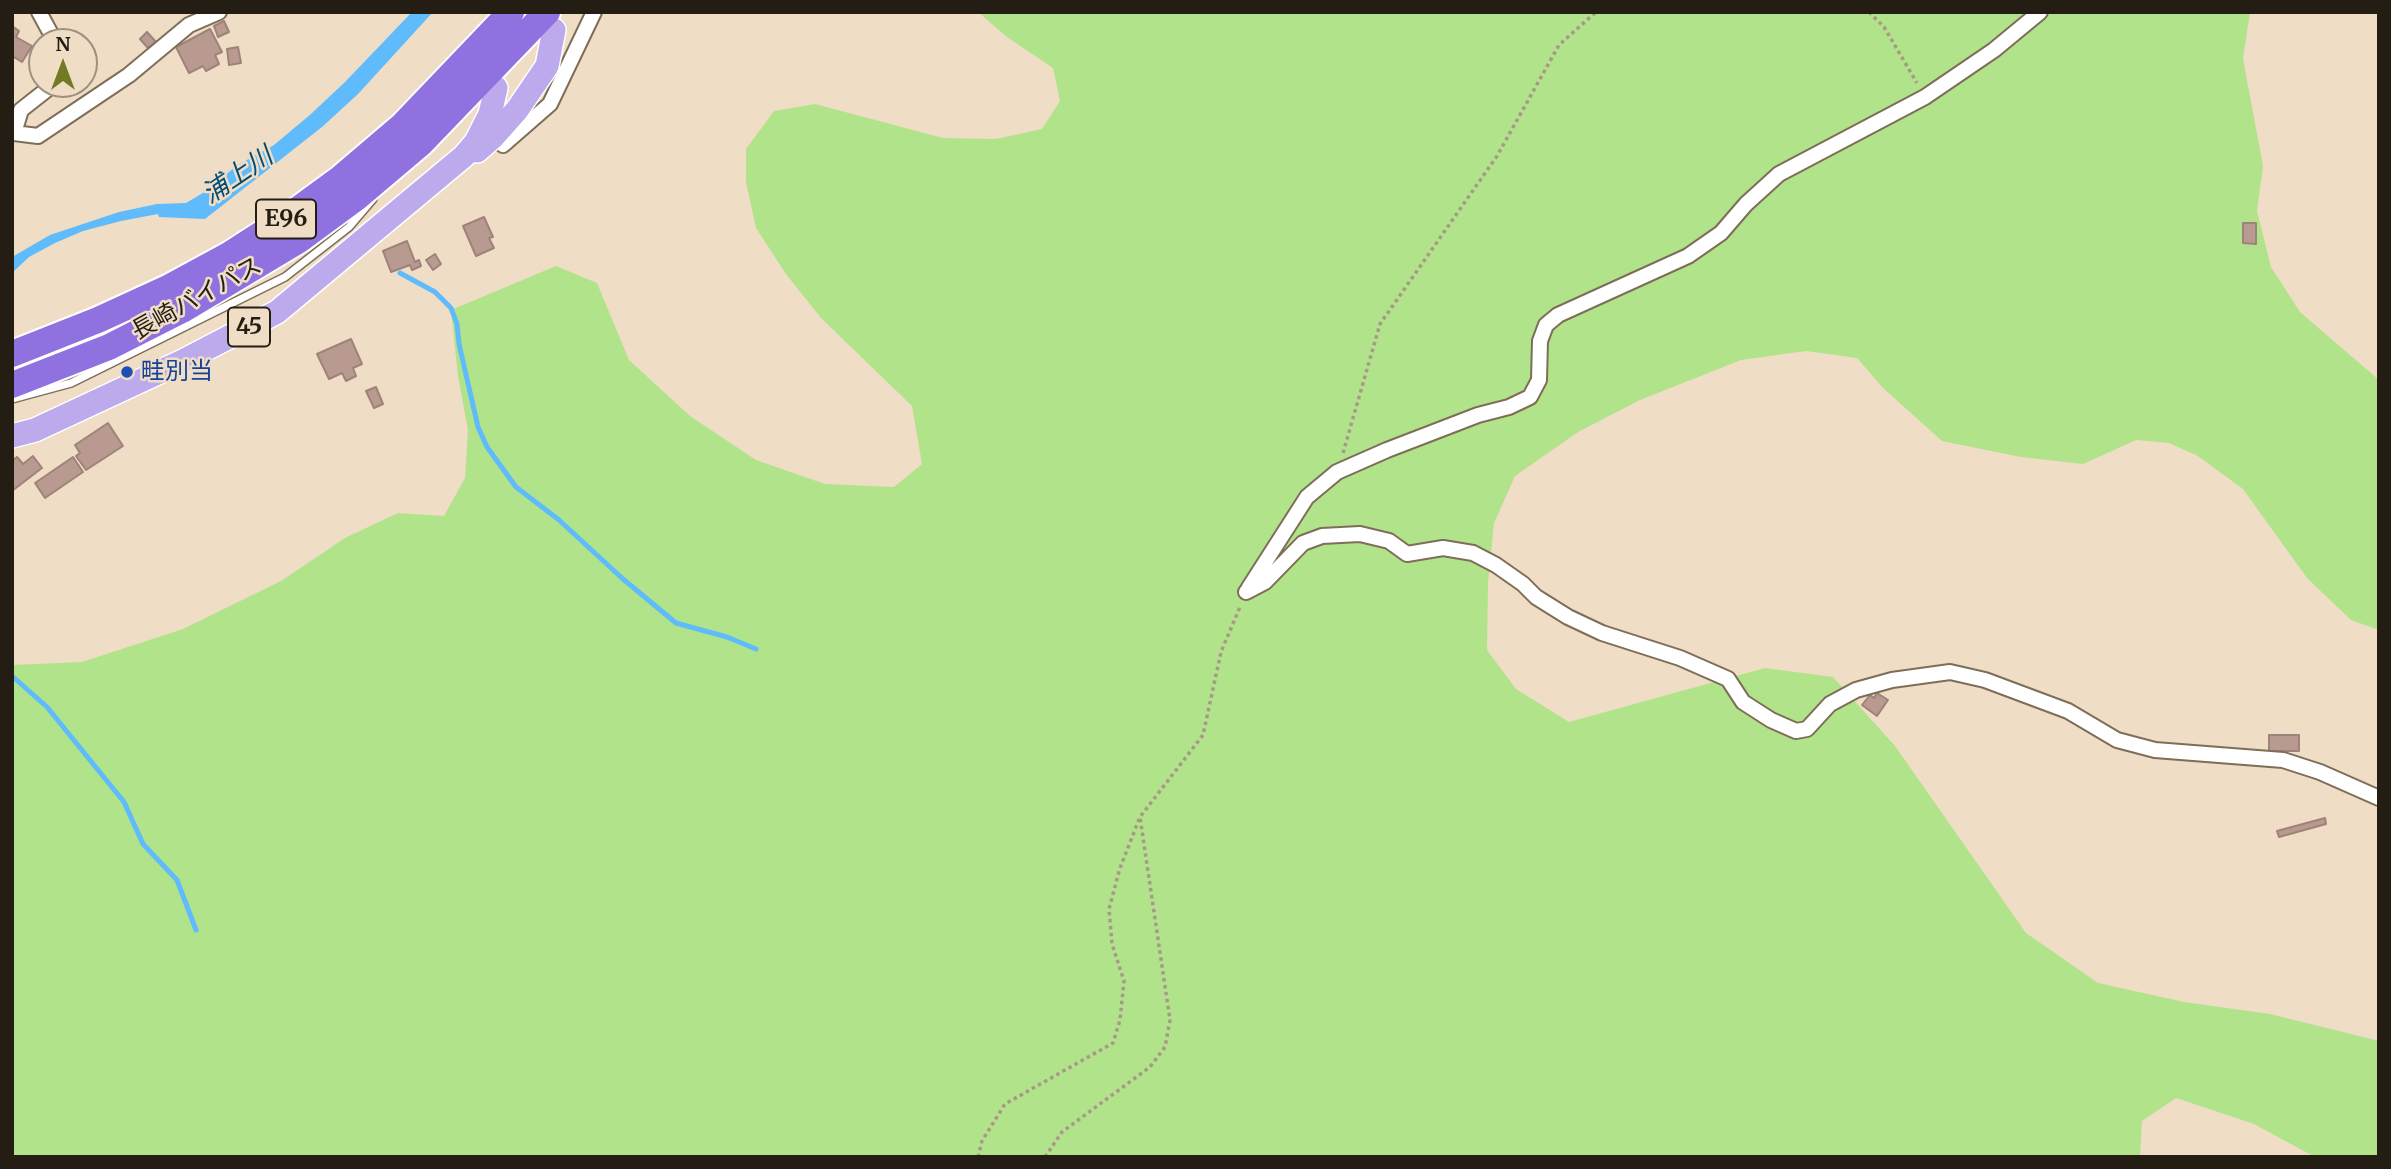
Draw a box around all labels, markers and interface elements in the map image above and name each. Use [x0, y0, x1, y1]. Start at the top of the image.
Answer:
north arrow [28, 28, 98, 98]
text: N [55, 32, 71, 56]
water label: 浦上川 [197, 141, 279, 211]
road number: E96 [256, 200, 316, 238]
street label: 長崎バイパス [127, 251, 267, 347]
road number: 45 [228, 308, 270, 346]
place label: 畦別当 [141, 358, 213, 386]
marker: 畦別当 [119, 364, 135, 380]

